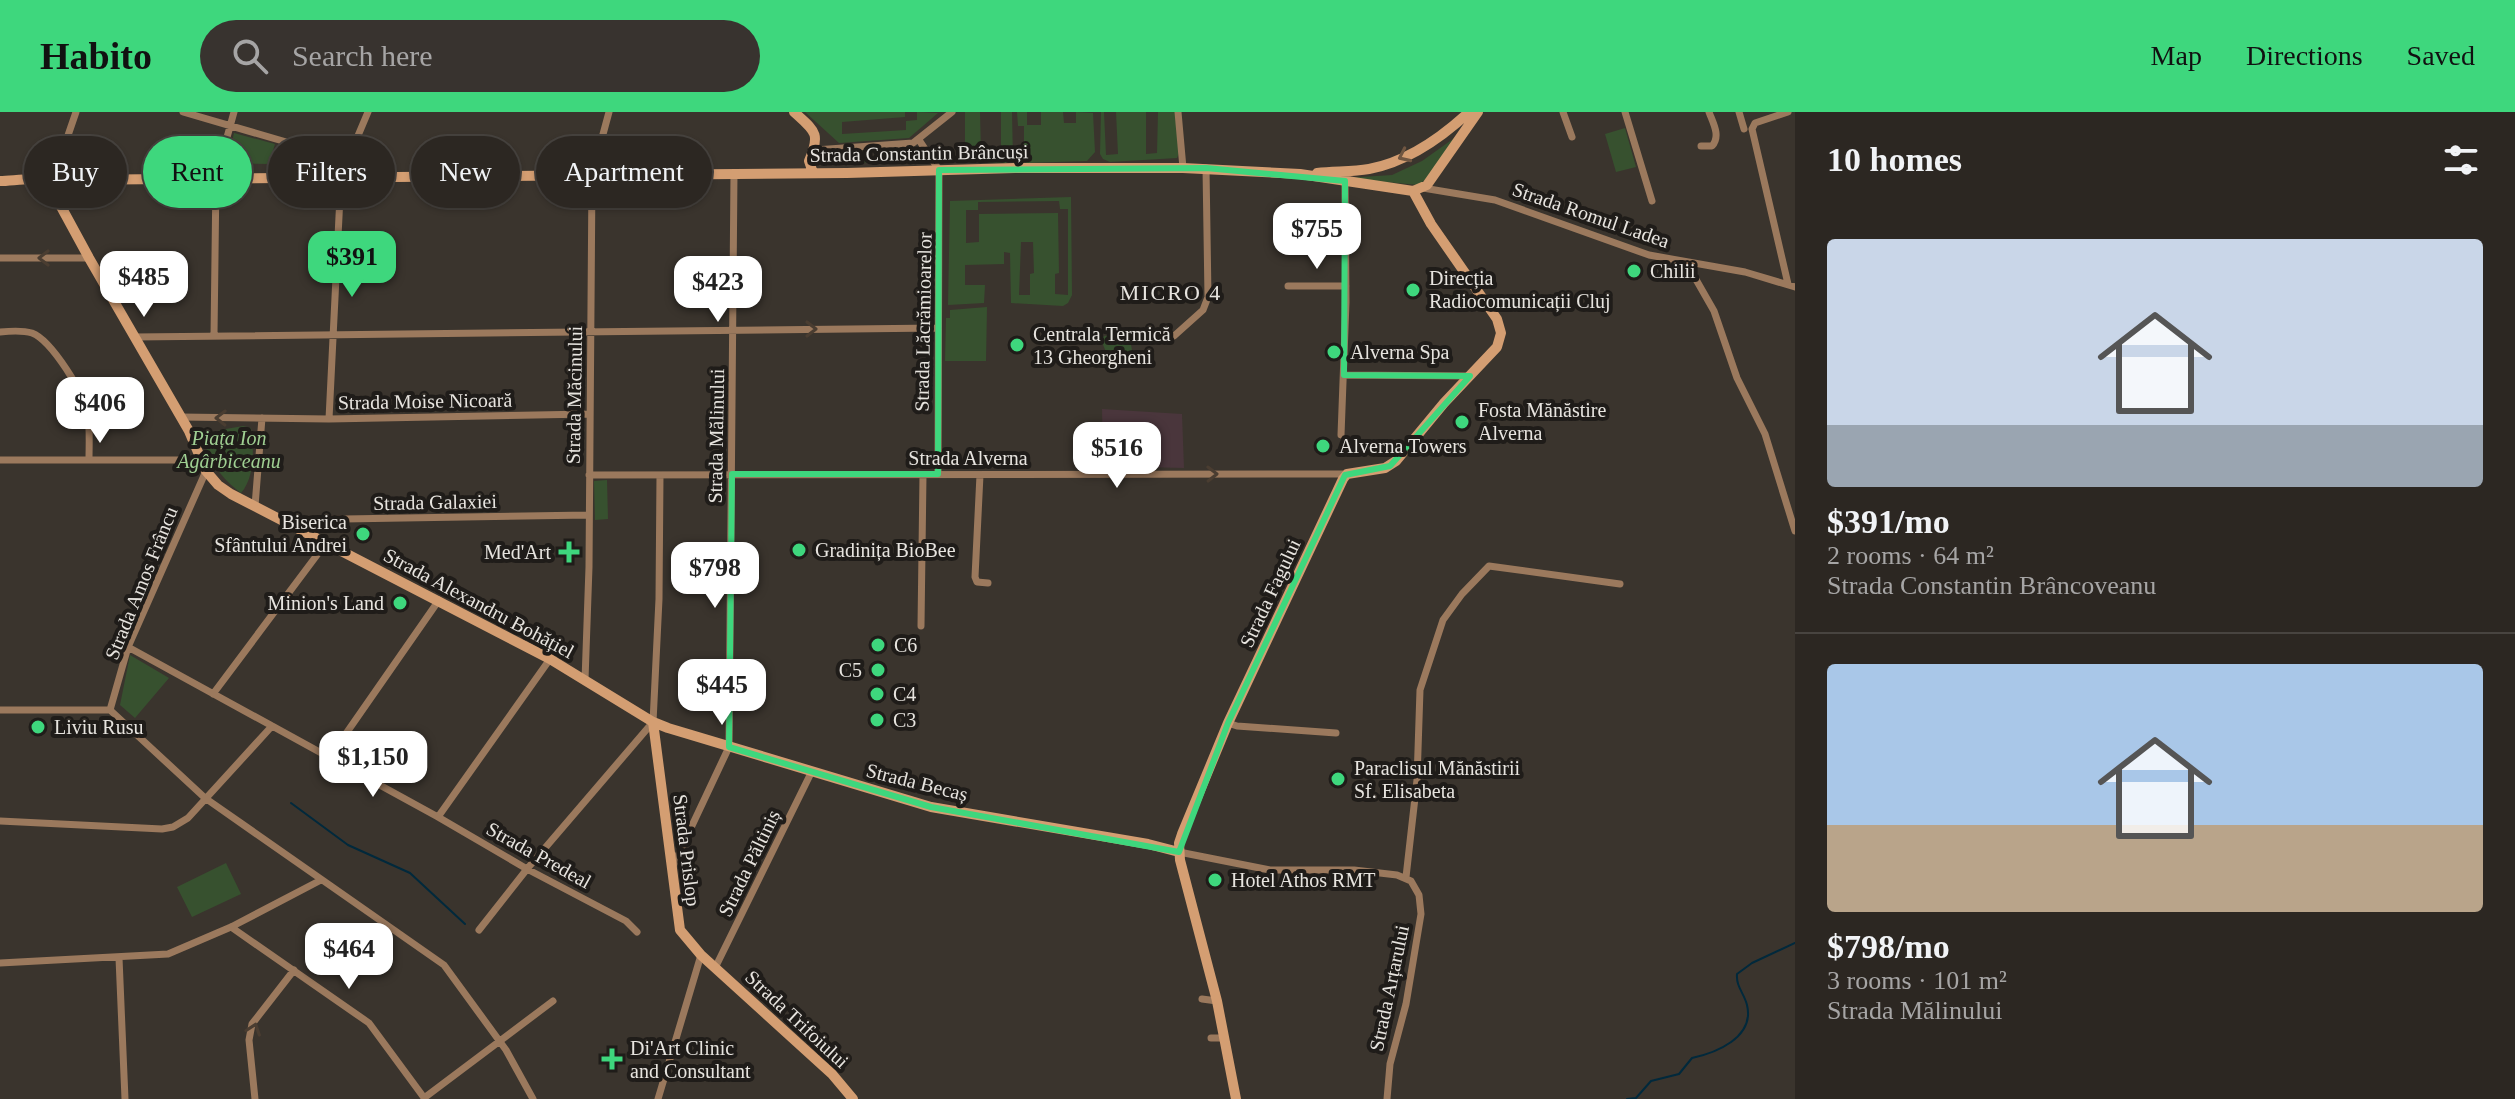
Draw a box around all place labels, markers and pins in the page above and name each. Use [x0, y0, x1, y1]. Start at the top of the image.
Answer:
pin: $755 [1270, 203, 1364, 271]
pin: $391 [305, 231, 399, 299]
pin: $485 [97, 251, 191, 319]
pin: $423 [671, 256, 765, 324]
place label: Chilii [1650, 260, 1696, 282]
marker: Chilii [1625, 262, 1643, 280]
place label: Direcția Radiocomunicații Cluj [1429, 267, 1611, 313]
marker: Direcția Radiocomunicații Cluj [1404, 281, 1422, 299]
place label: Centrala Termică 13 Gheorgheni [1033, 323, 1171, 369]
marker: Centrala Termică 13 Gheorgheni [1008, 336, 1026, 354]
place label: Alverna Spa [1350, 341, 1450, 364]
marker: Alverna Spa [1325, 343, 1343, 361]
pin: $406 [53, 377, 147, 445]
place label: Fosta Mănăstire Alverna [1478, 399, 1606, 444]
marker: Fosta Mănăstire Alverna [1453, 413, 1471, 431]
pin: $516 [1070, 422, 1164, 490]
place label: Alverna Towers [1339, 435, 1467, 457]
marker: Alverna Towers [1314, 437, 1332, 455]
place label: Biserica Sfântului Andrei [214, 511, 347, 556]
marker: Biserica Sfântului Andrei [354, 525, 372, 543]
place label: Gradinița BioBee [815, 539, 956, 562]
place label: Med'Art [484, 541, 551, 563]
marker: Med'Art [558, 541, 580, 563]
marker: Gradinița BioBee [790, 541, 808, 559]
pin: $798 [668, 542, 762, 610]
place label: Minion's Land [268, 592, 384, 614]
marker: Minion's Land [391, 594, 409, 612]
place label: C6 [894, 634, 917, 656]
marker: C6 [869, 636, 887, 654]
pin: $445 [675, 659, 769, 727]
place label: C5 [839, 659, 862, 681]
marker: C5 [869, 661, 887, 679]
place label: C4 [893, 683, 916, 705]
marker: C4 [868, 685, 886, 703]
place label: C3 [893, 709, 916, 731]
marker: C3 [868, 711, 886, 729]
place label: Liviu Rusu [54, 716, 143, 738]
marker: Liviu Rusu [29, 718, 47, 736]
pin: $1,150 [308, 731, 438, 799]
place label: Paraclisul Mănăstirii Sf. Elisabeta [1354, 757, 1521, 802]
marker: Paraclisul Mănăstirii Sf. Elisabeta [1329, 770, 1347, 788]
place label: Hotel Athos RMT [1231, 869, 1375, 891]
marker: Hotel Athos RMT [1206, 871, 1224, 889]
pin: $464 [302, 923, 396, 991]
place label: Di'Art Clinic and Consultant [630, 1037, 751, 1082]
marker: Di'Art Clinic and Consultant [601, 1048, 623, 1070]

